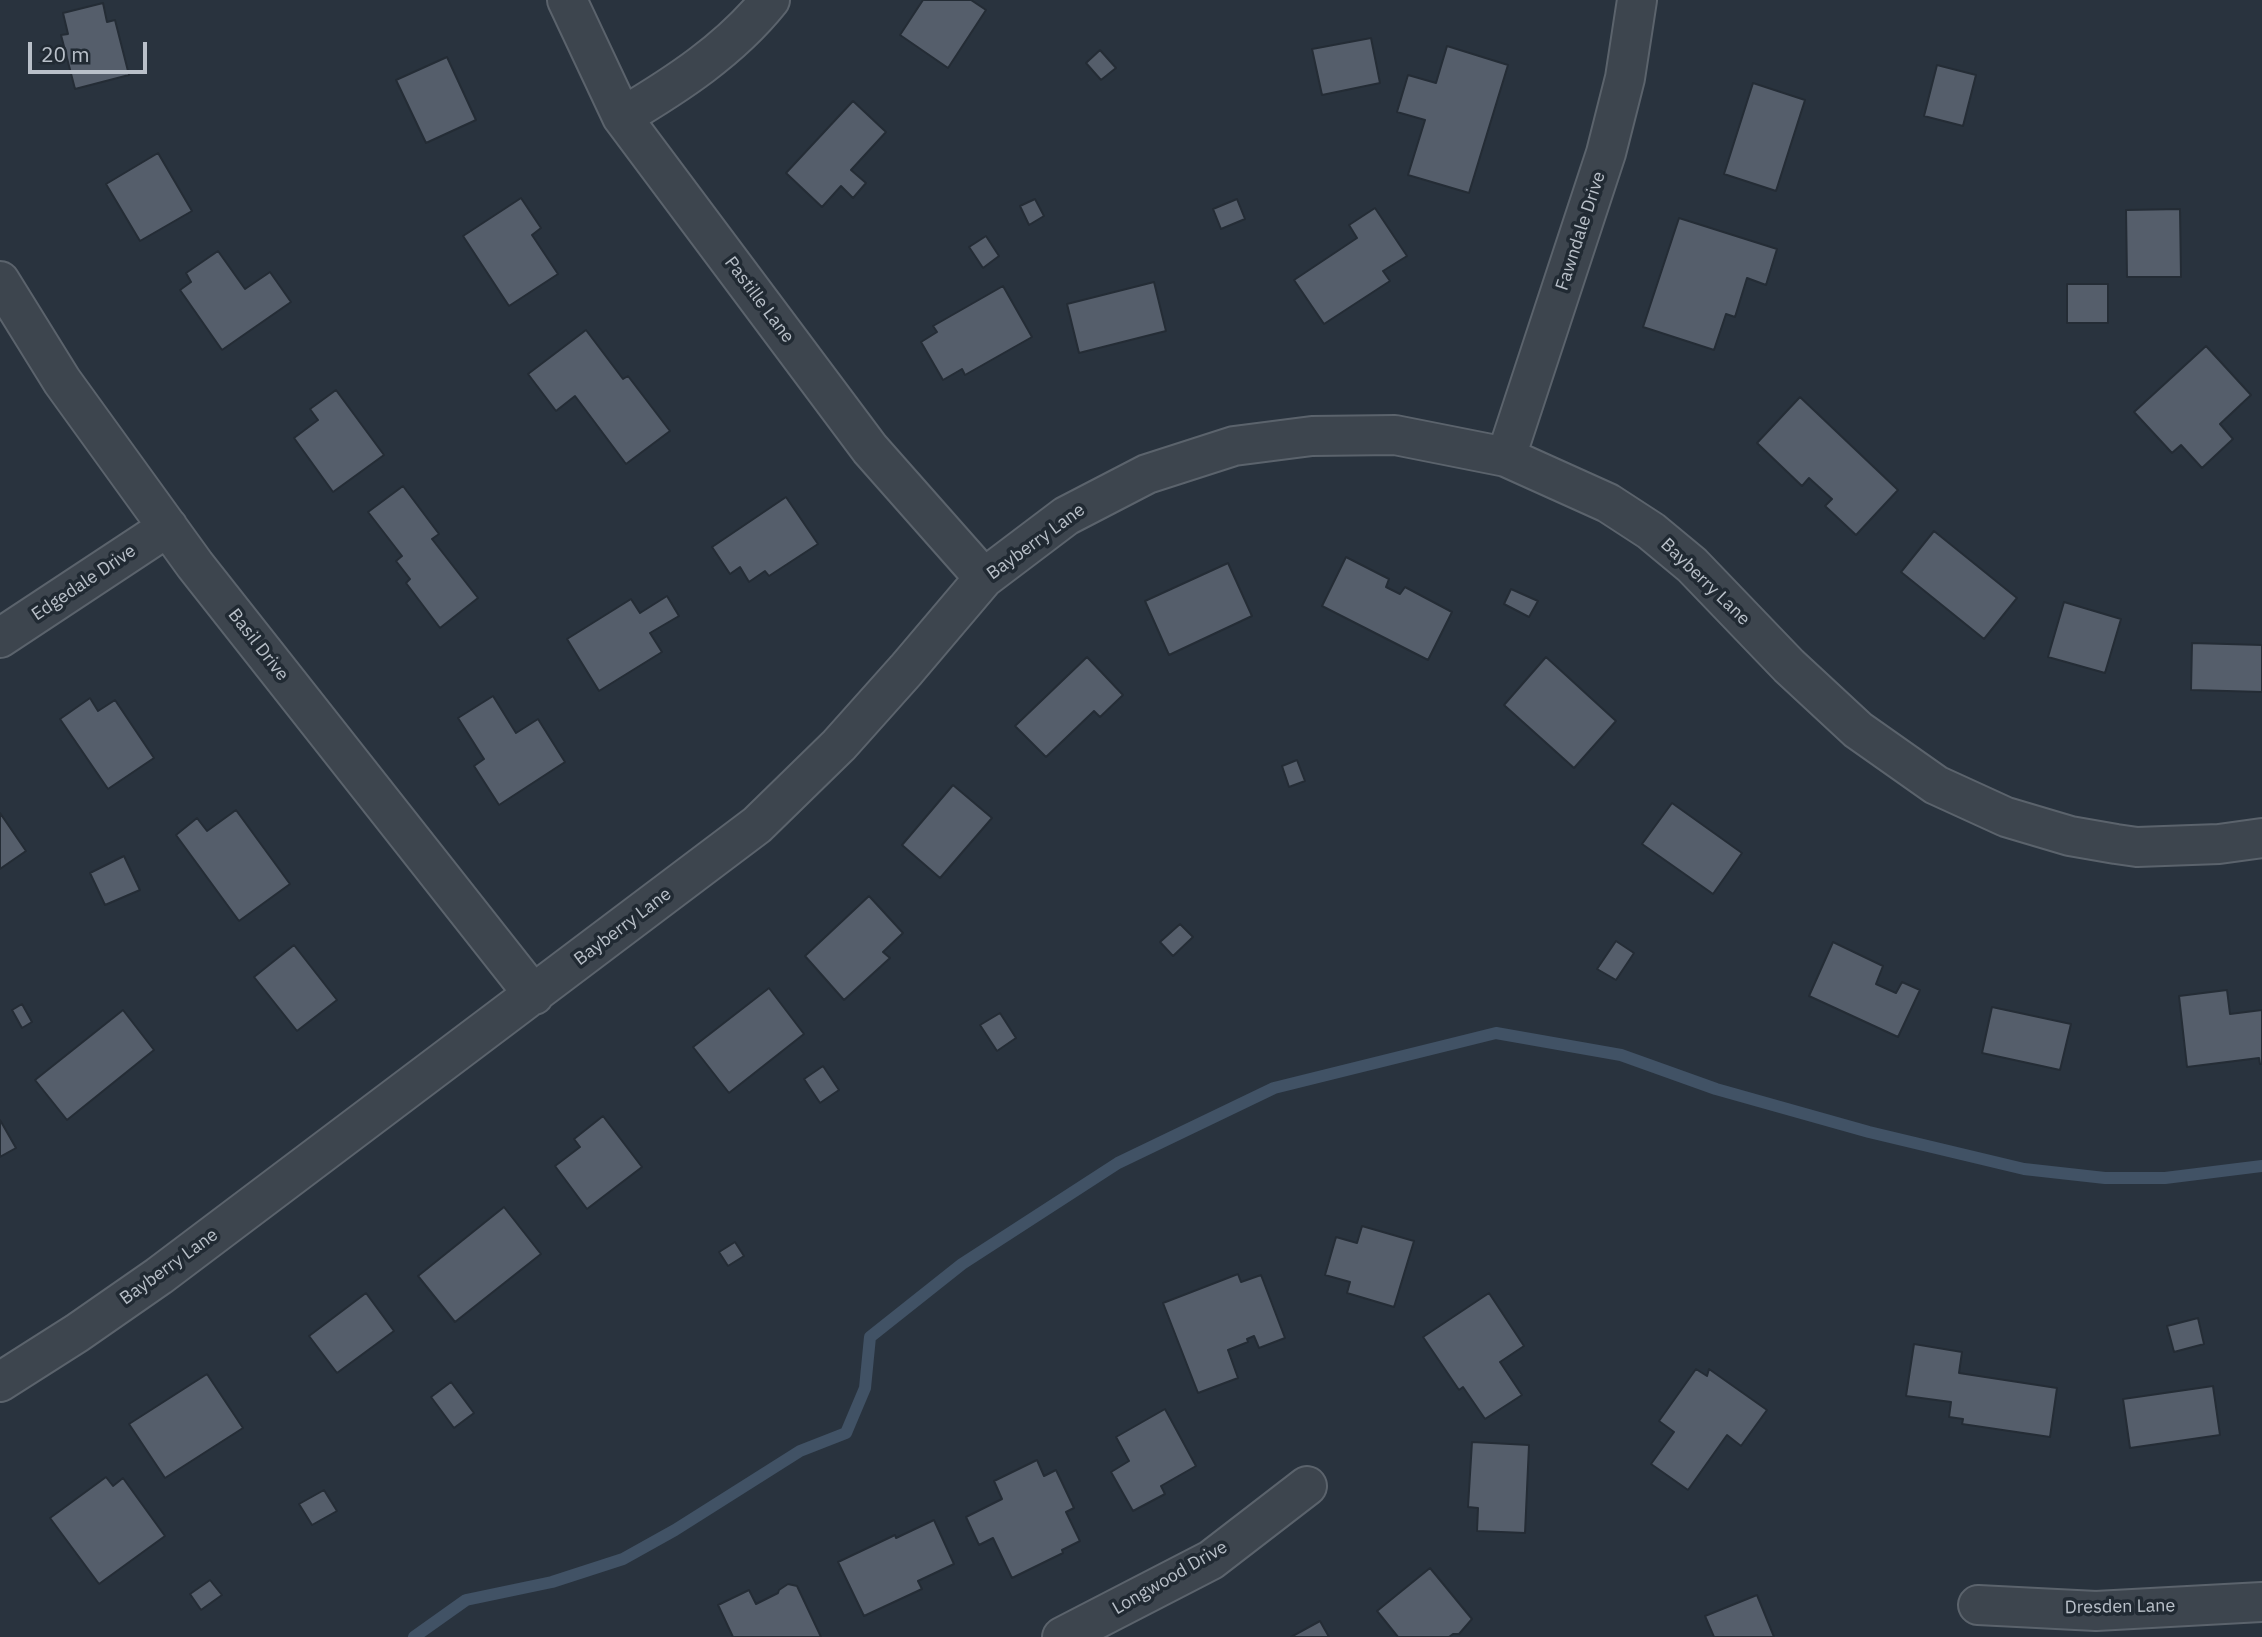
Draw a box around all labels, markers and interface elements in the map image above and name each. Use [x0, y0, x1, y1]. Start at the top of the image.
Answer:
scale bar [32, 28, 150, 72]
text: 20 m [41, 40, 90, 68]
street label: Fawndale Drive [1552, 169, 1610, 293]
street label: Pastille Lane [720, 253, 798, 347]
street label: Bayberry Lane [983, 499, 1089, 585]
street label: Bayberry Lane [1656, 534, 1754, 630]
street label: Edgedale Drive [28, 540, 140, 626]
street label: Basil Drive [223, 605, 293, 685]
street label: Bayberry Lane [570, 883, 676, 971]
street label: Bayberry Lane [116, 1224, 222, 1310]
street label: Longwood Drive [1109, 1536, 1231, 1620]
street label: Dresden Lane [2064, 1595, 2176, 1619]

